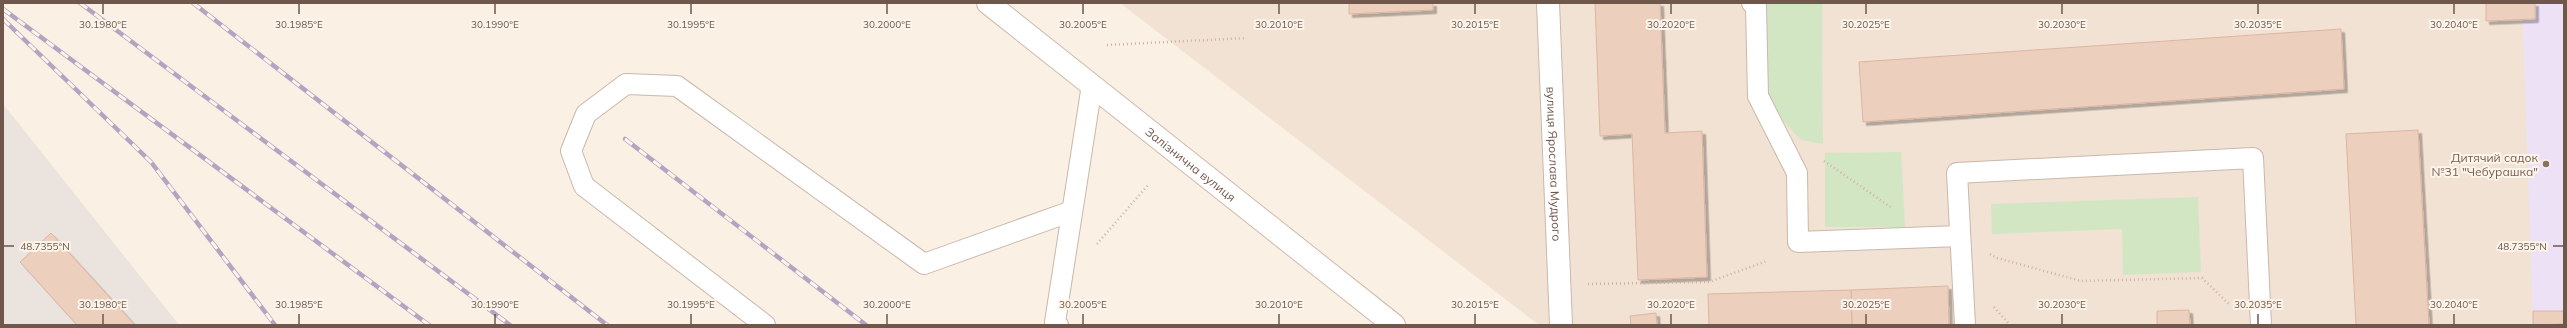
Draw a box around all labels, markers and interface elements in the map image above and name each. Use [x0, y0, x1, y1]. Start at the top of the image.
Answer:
text: 30.1980°E [79, 18, 127, 31]
text: 30.1985°E [275, 18, 323, 31]
text: 30.1990°E [471, 18, 519, 31]
text: 30.1995°E [667, 18, 715, 31]
text: 30.2000°E [863, 18, 911, 31]
text: 30.2005°E [1059, 18, 1107, 31]
text: 30.2010°E [1255, 18, 1303, 31]
text: 30.2015°E [1451, 18, 1499, 31]
text: 30.2020°E [1647, 18, 1695, 31]
text: 30.2025°E [1842, 18, 1890, 31]
text: 30.2030°E [2038, 18, 2086, 31]
text: 30.2035°E [2234, 18, 2282, 31]
text: 30.2040°E [2430, 18, 2478, 31]
street label: вулиця Ярослава Мудрого [1544, 86, 1565, 242]
street label: Залізнична вулиця [1143, 124, 1239, 204]
place label: Дитячий садок №31 "Чебурашка" [2431, 150, 2539, 179]
marker: Дитячий садок №31 "Чебурашка" [2541, 159, 2551, 169]
text: 48.7355°N [20, 240, 70, 253]
text: 48.7355°N [2497, 240, 2547, 253]
text: 30.1980°E [79, 298, 127, 311]
text: 30.1985°E [275, 298, 323, 311]
text: 30.1990°E [471, 298, 519, 311]
text: 30.1995°E [667, 298, 715, 311]
text: 30.2000°E [863, 298, 911, 311]
text: 30.2005°E [1059, 298, 1107, 311]
text: 30.2010°E [1255, 298, 1303, 311]
text: 30.2015°E [1451, 298, 1499, 311]
text: 30.2020°E [1647, 298, 1695, 311]
text: 30.2025°E [1842, 298, 1890, 311]
text: 30.2030°E [2038, 298, 2086, 311]
text: 30.2035°E [2234, 298, 2282, 311]
text: 30.2040°E [2430, 298, 2478, 311]

